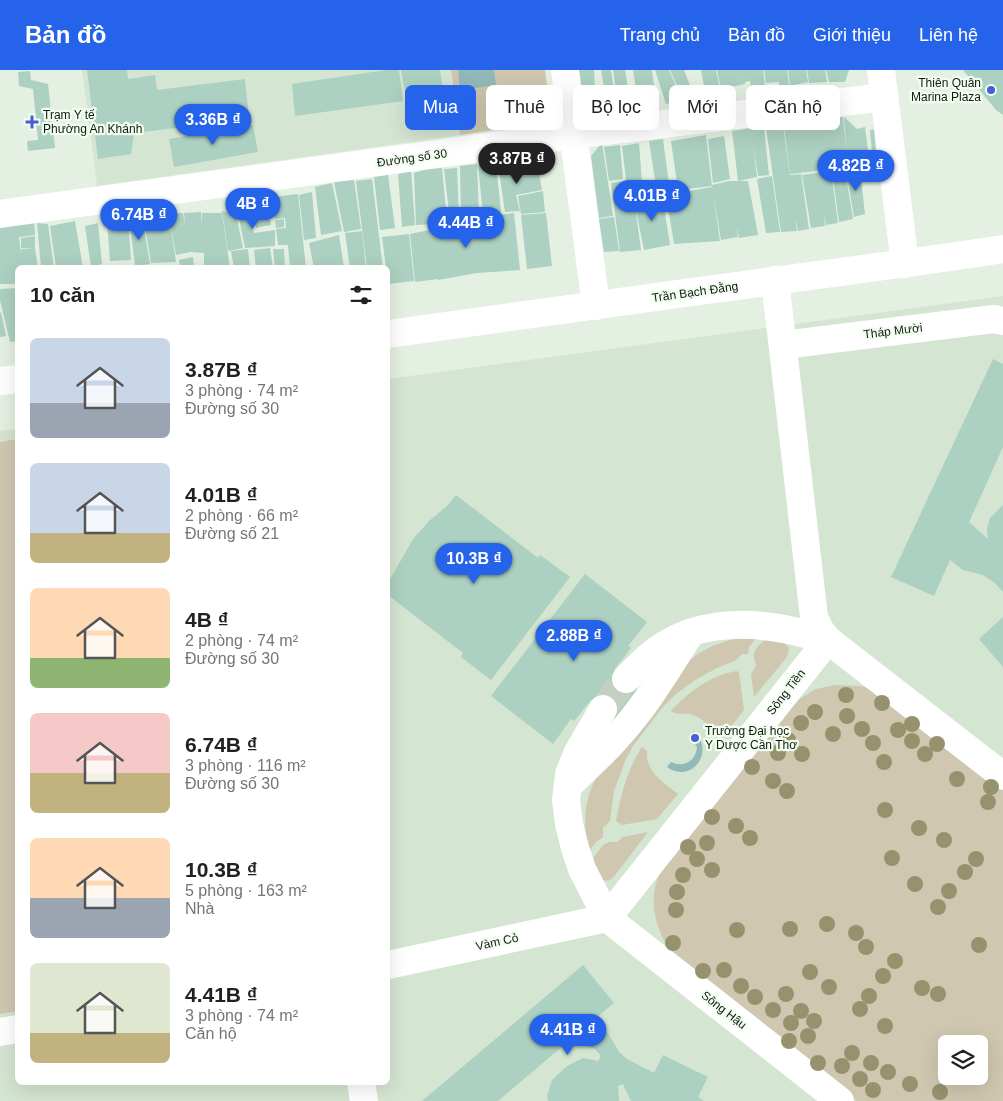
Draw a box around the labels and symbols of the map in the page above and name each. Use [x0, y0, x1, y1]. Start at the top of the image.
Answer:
place label: Thiên Quân Marina Plaza [911, 76, 981, 104]
marker: Thiên Quân Marina Plaza [985, 84, 997, 96]
pin: 3.36B ₫ [167, 104, 259, 146]
place label: Trạm Y tế Phường An Khánh [43, 108, 142, 136]
marker: Trạm Y tế Phường An Khánh [25, 115, 39, 129]
pin: 3.87B ₫ [471, 142, 563, 185]
street label: Đường số 30 [376, 146, 448, 170]
pin: 4.82B ₫ [810, 150, 902, 192]
pin: 4.01B ₫ [606, 180, 698, 222]
pin: 4B ₫ [223, 188, 283, 230]
pin: 6.74B ₫ [93, 198, 185, 241]
pin: 4.44B ₫ [420, 206, 512, 249]
street label: Trần Bạch Đằng [651, 278, 739, 305]
street label: Tháp Mười [863, 320, 923, 342]
pin: 10.3B ₫ [428, 542, 520, 585]
pin: 2.88B ₫ [528, 620, 620, 662]
street label: Sông Tiền [764, 666, 808, 718]
place label: Trường Đại học Y Dược Cần Thơ [705, 724, 797, 752]
marker: Trường Đại học Y Dược Cần Thơ [689, 732, 701, 744]
street label: Vàm Cỏ [474, 931, 520, 953]
street label: Sông Hậu [699, 988, 749, 1032]
pin: 4.41B ₫ [522, 1014, 614, 1056]

